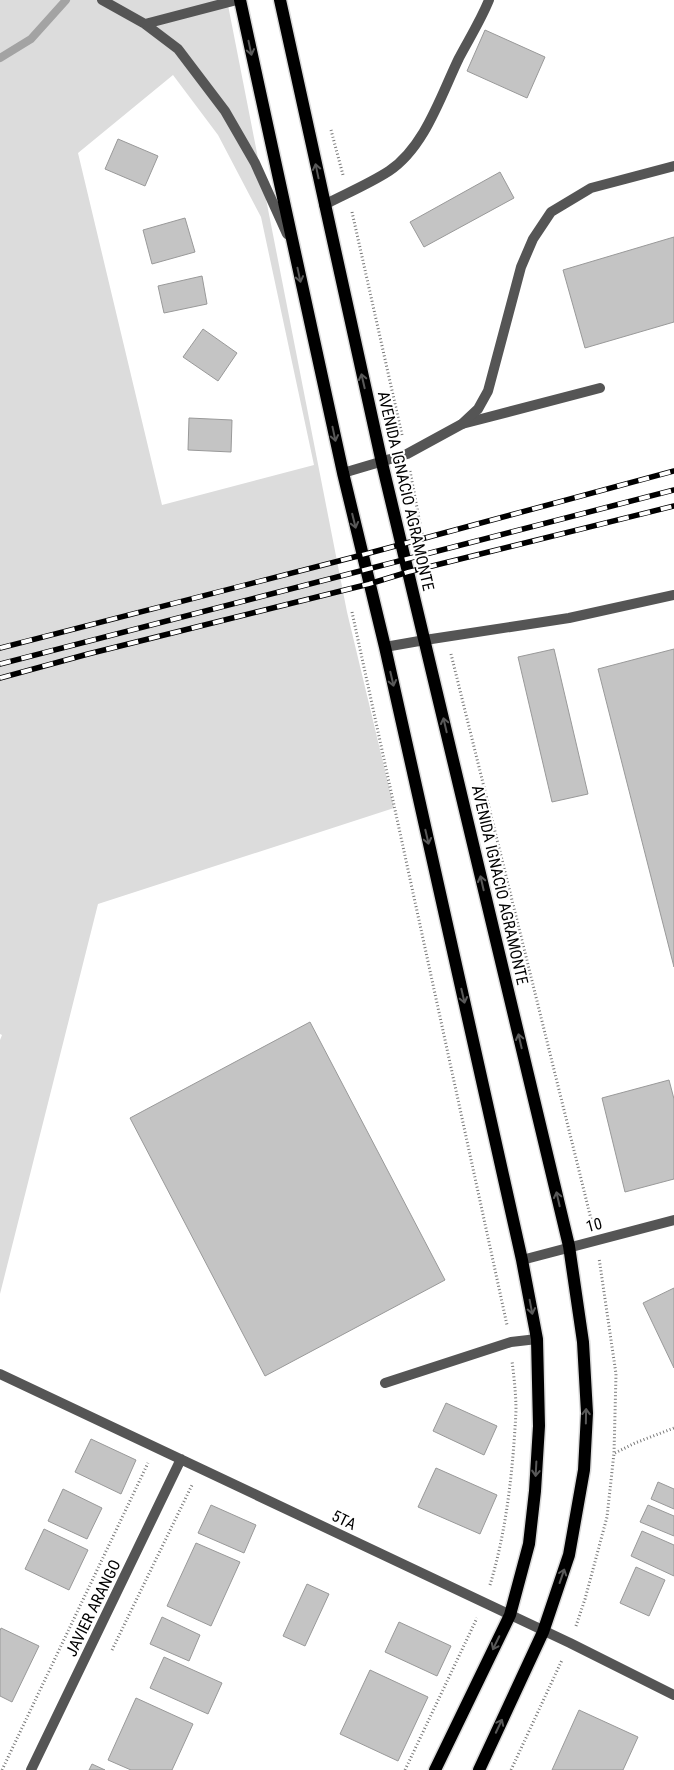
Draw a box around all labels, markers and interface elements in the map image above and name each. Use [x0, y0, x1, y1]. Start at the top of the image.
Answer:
one-way arrow [246, 39, 255, 55]
one-way arrow [312, 163, 321, 179]
one-way arrow [295, 266, 305, 282]
one-way arrow [358, 373, 367, 389]
street label: AVENIDA IGNACIO AGRAMONTE [374, 389, 438, 593]
one-way arrow [330, 425, 339, 441]
one-way arrow [350, 512, 359, 528]
one-way arrow [388, 670, 397, 686]
one-way arrow [440, 717, 449, 733]
street label: AVENIDA IGNACIO AGRAMONTE [468, 783, 532, 987]
one-way arrow [423, 829, 432, 845]
one-way arrow [477, 875, 486, 891]
one-way arrow [459, 988, 468, 1004]
one-way arrow [515, 1033, 524, 1049]
one-way arrow [553, 1191, 562, 1207]
street label: 10 [584, 1214, 604, 1236]
one-way arrow [527, 1299, 537, 1315]
one-way arrow [582, 1408, 591, 1424]
one-way arrow [532, 1461, 541, 1477]
street label: 5TA [329, 1506, 359, 1534]
street label: JAVIER ARANGO [61, 1557, 125, 1659]
one-way arrow [558, 1569, 567, 1584]
one-way arrow [491, 1635, 500, 1650]
one-way arrow [495, 1719, 505, 1734]

